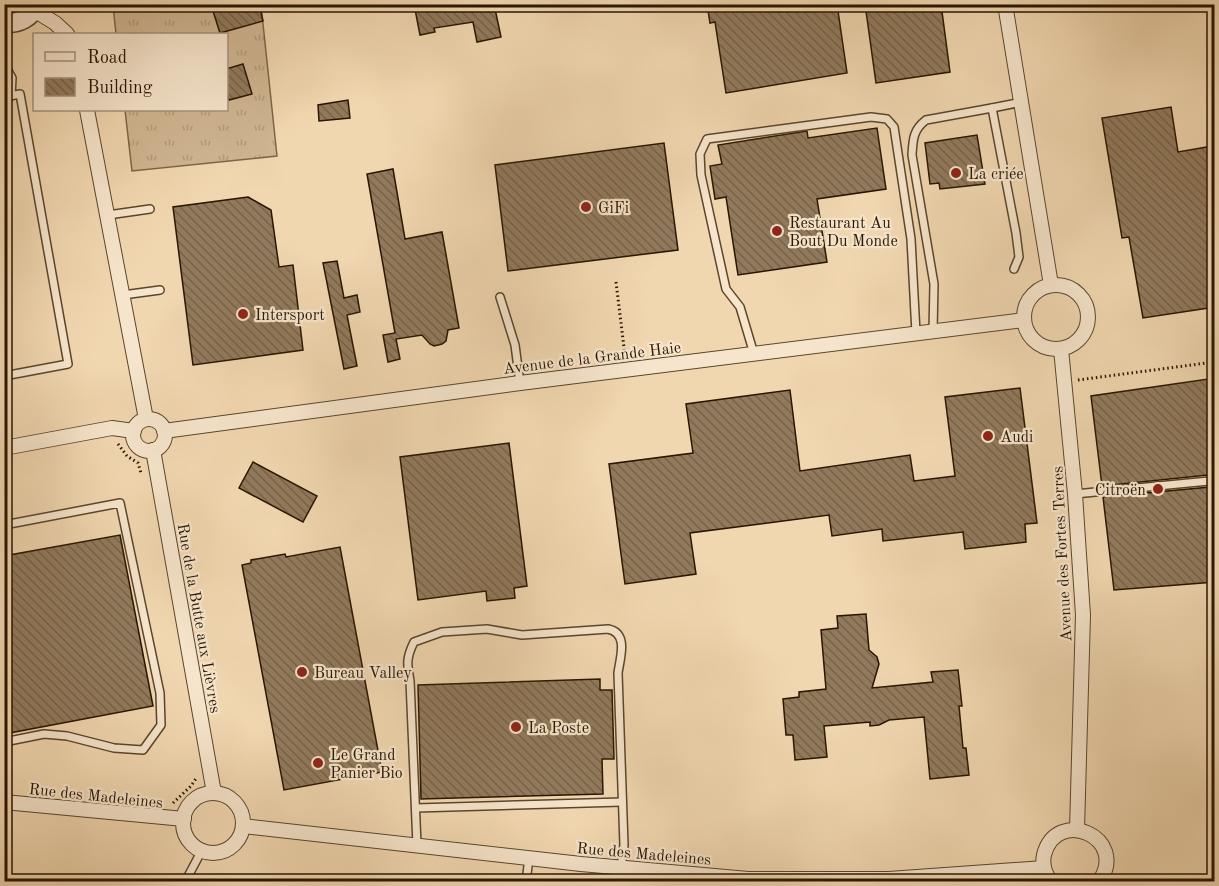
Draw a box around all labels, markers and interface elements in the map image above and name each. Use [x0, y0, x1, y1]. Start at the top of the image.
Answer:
legend [33, 33, 228, 111]
text: Road [87, 49, 127, 67]
text: Building [87, 79, 153, 97]
marker: La criée [949, 166, 963, 180]
place label: La criée [968, 167, 1024, 183]
marker: GiFi [579, 200, 593, 214]
place label: GiFi [598, 201, 629, 217]
place label: Restaurant Au Bout Du Monde [789, 216, 898, 250]
marker: Restaurant Au Bout Du Monde [770, 224, 784, 238]
marker: Intersport [236, 307, 250, 321]
place label: Intersport [255, 308, 325, 324]
street label: Avenue de la Grande Haie [502, 340, 682, 378]
marker: Audi [981, 429, 995, 443]
place label: Audi [1000, 430, 1033, 446]
street label: Avenue des Fortes Terres [1050, 465, 1076, 642]
marker: Citroën [1151, 482, 1165, 496]
place label: Citroën [1095, 483, 1146, 499]
street label: Rue de la Butte aux Lièvres [173, 522, 223, 715]
marker: Bureau Valley [295, 665, 309, 679]
place label: Bureau Valley [314, 666, 412, 682]
marker: La Poste [509, 720, 523, 734]
place label: La Poste [528, 721, 589, 737]
place label: Le Grand Panier Bio [330, 748, 403, 782]
marker: Le Grand Panier Bio [311, 756, 325, 770]
street label: Rue des Madeleines [28, 782, 164, 812]
street label: Rue des Madeleines [576, 841, 712, 869]

